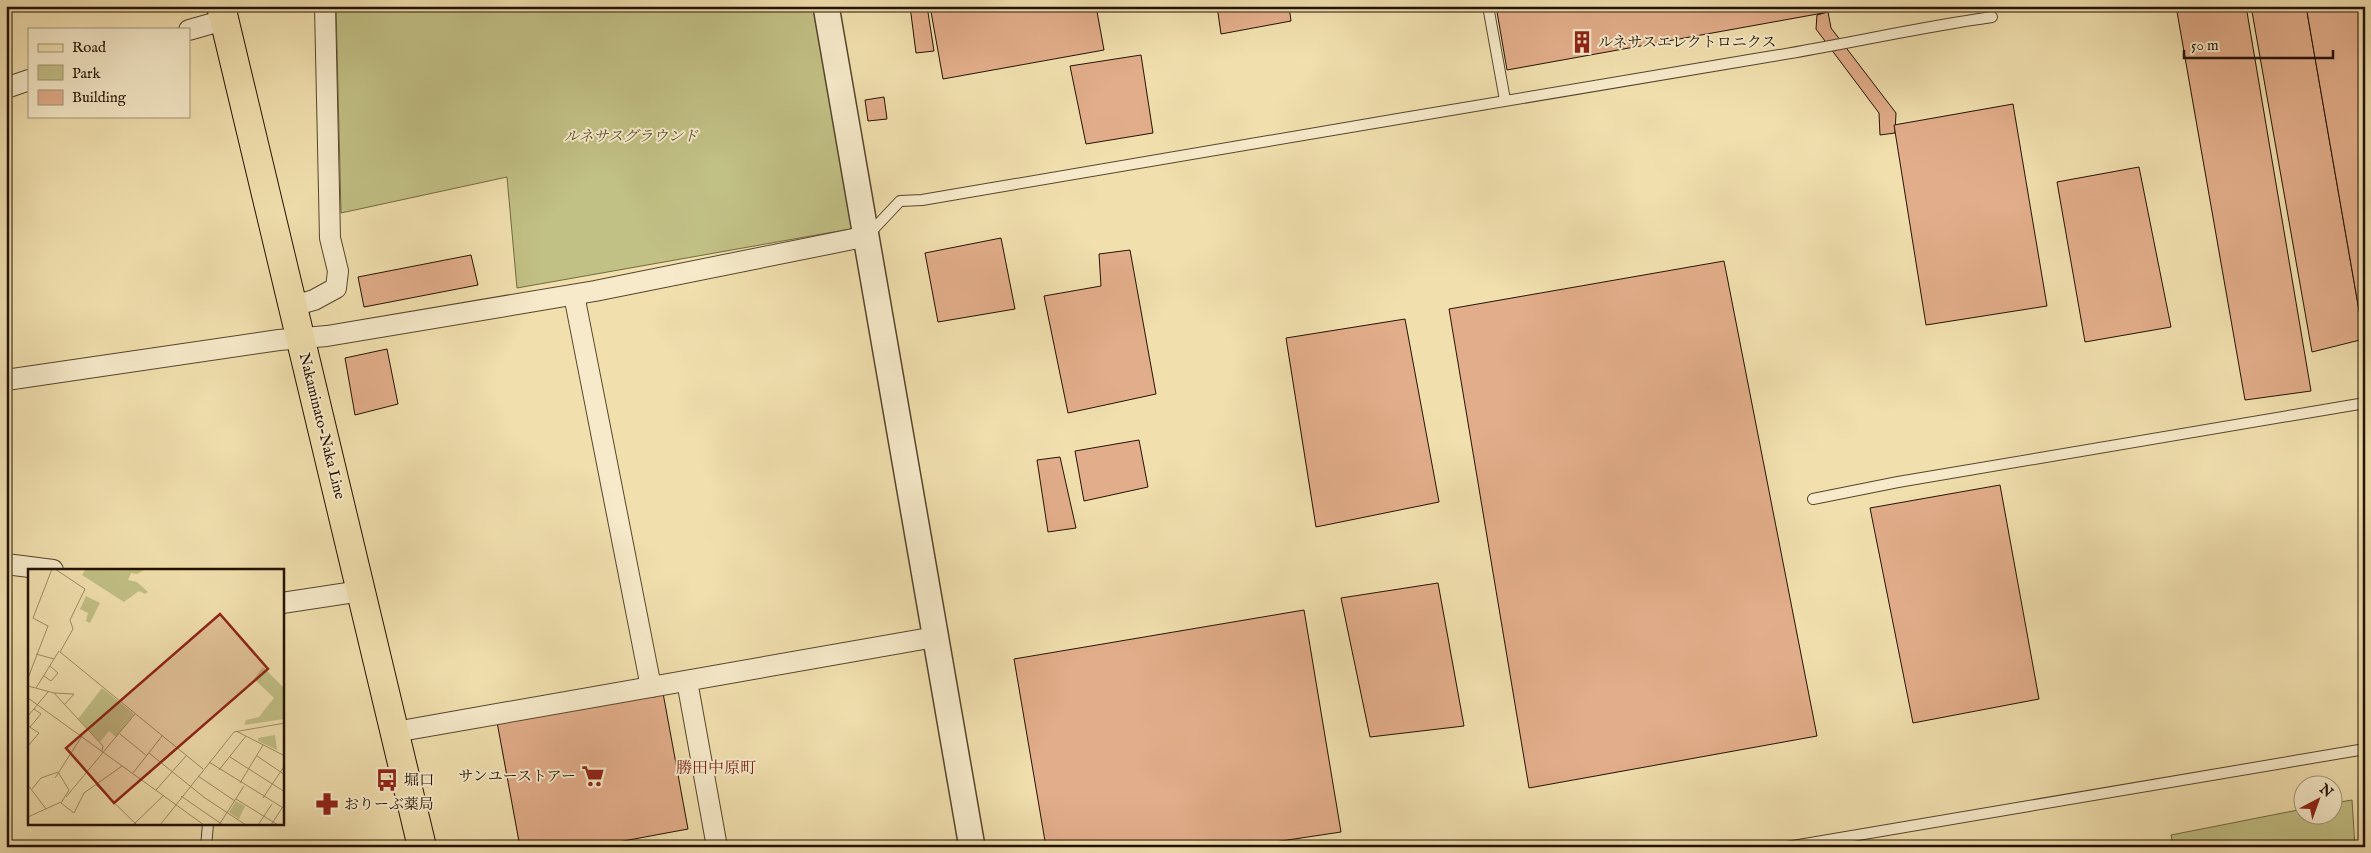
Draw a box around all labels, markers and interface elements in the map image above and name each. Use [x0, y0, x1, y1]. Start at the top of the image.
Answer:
legend [28, 28, 190, 118]
scale bar [2184, 28, 2332, 60]
building icon: ルネサスエレクトロニクス [1569, 29, 1595, 55]
place label: ルネサスエレクトロニクス [1598, 33, 1777, 52]
text: 50 m [2191, 36, 2219, 55]
text: Road [72, 38, 107, 57]
text: Park [72, 64, 102, 83]
text: Building [72, 88, 127, 107]
park label: ルネサスグラウンド [564, 127, 699, 146]
street label: Nakaminato-Naka Line [295, 351, 349, 501]
inset map [28, 569, 284, 826]
district label: 勝田中原町 [676, 759, 756, 779]
supermarket icon: サンユーストアー [580, 763, 606, 789]
bus stop icon: 堀口 [374, 767, 400, 793]
place label: サンユーストアー [458, 767, 576, 786]
place label: 堀口 [404, 771, 434, 790]
north arrow [2294, 776, 2344, 826]
text: N [2315, 780, 2336, 802]
pharmacy icon: おりーぶ薬局 [314, 791, 340, 817]
place label: おりーぶ薬局 [344, 795, 434, 814]

